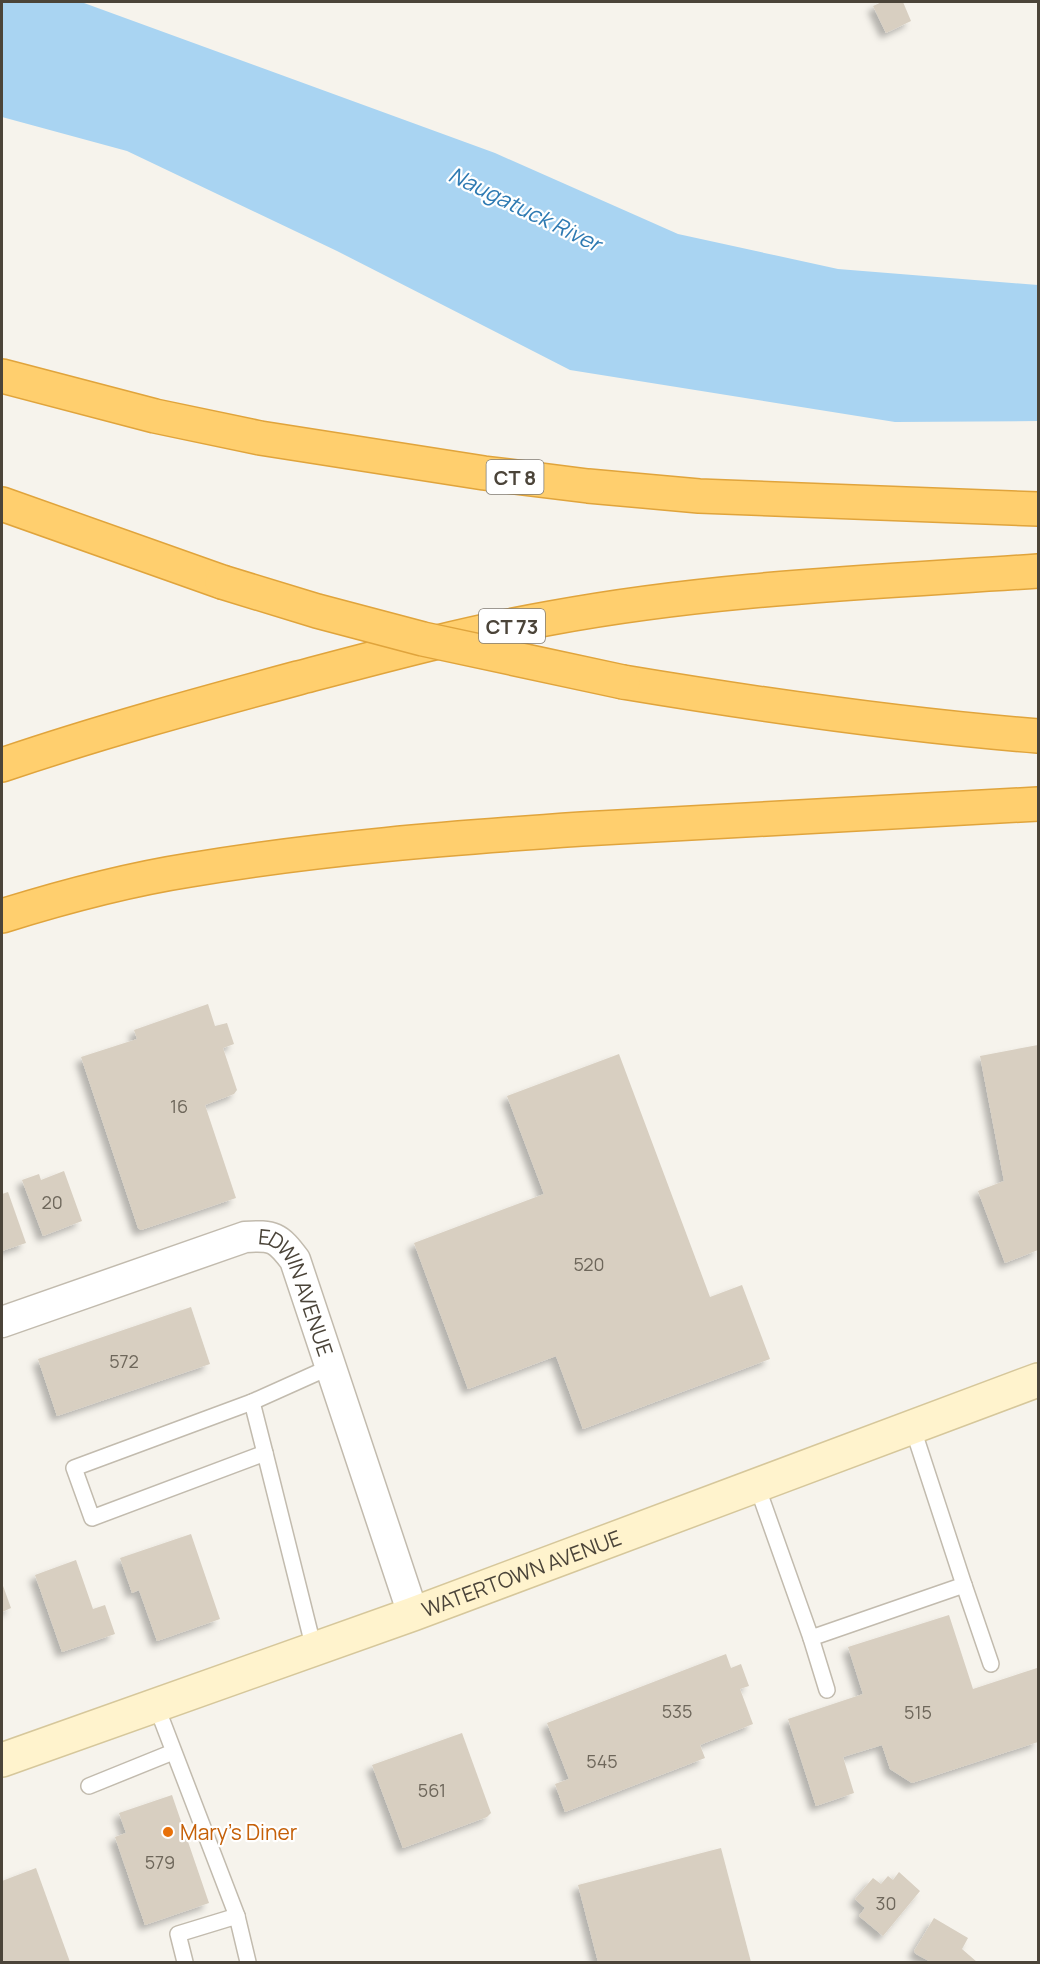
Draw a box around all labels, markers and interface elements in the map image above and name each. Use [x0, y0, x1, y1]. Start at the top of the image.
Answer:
water label: Naugatuck River [444, 159, 609, 260]
road number: CT 8 [486, 460, 544, 494]
road number: CT 73 [479, 609, 545, 643]
house number: 16 [170, 1094, 188, 1118]
house number: 20 [41, 1190, 63, 1214]
street label: EDWIN AVENUE [257, 1222, 340, 1360]
house number: 520 [573, 1252, 605, 1276]
house number: 572 [109, 1349, 139, 1373]
street label: WATERTOWN AVENUE [418, 1523, 625, 1623]
house number: 535 [662, 1699, 692, 1723]
house number: 515 [904, 1700, 932, 1724]
house number: 545 [586, 1749, 618, 1773]
house number: 561 [418, 1778, 446, 1802]
place label: Mary's Diner [180, 1818, 298, 1846]
marker: Mary's Diner [161, 1825, 175, 1839]
house number: 579 [145, 1850, 175, 1874]
house number: 30 [876, 1891, 896, 1915]

